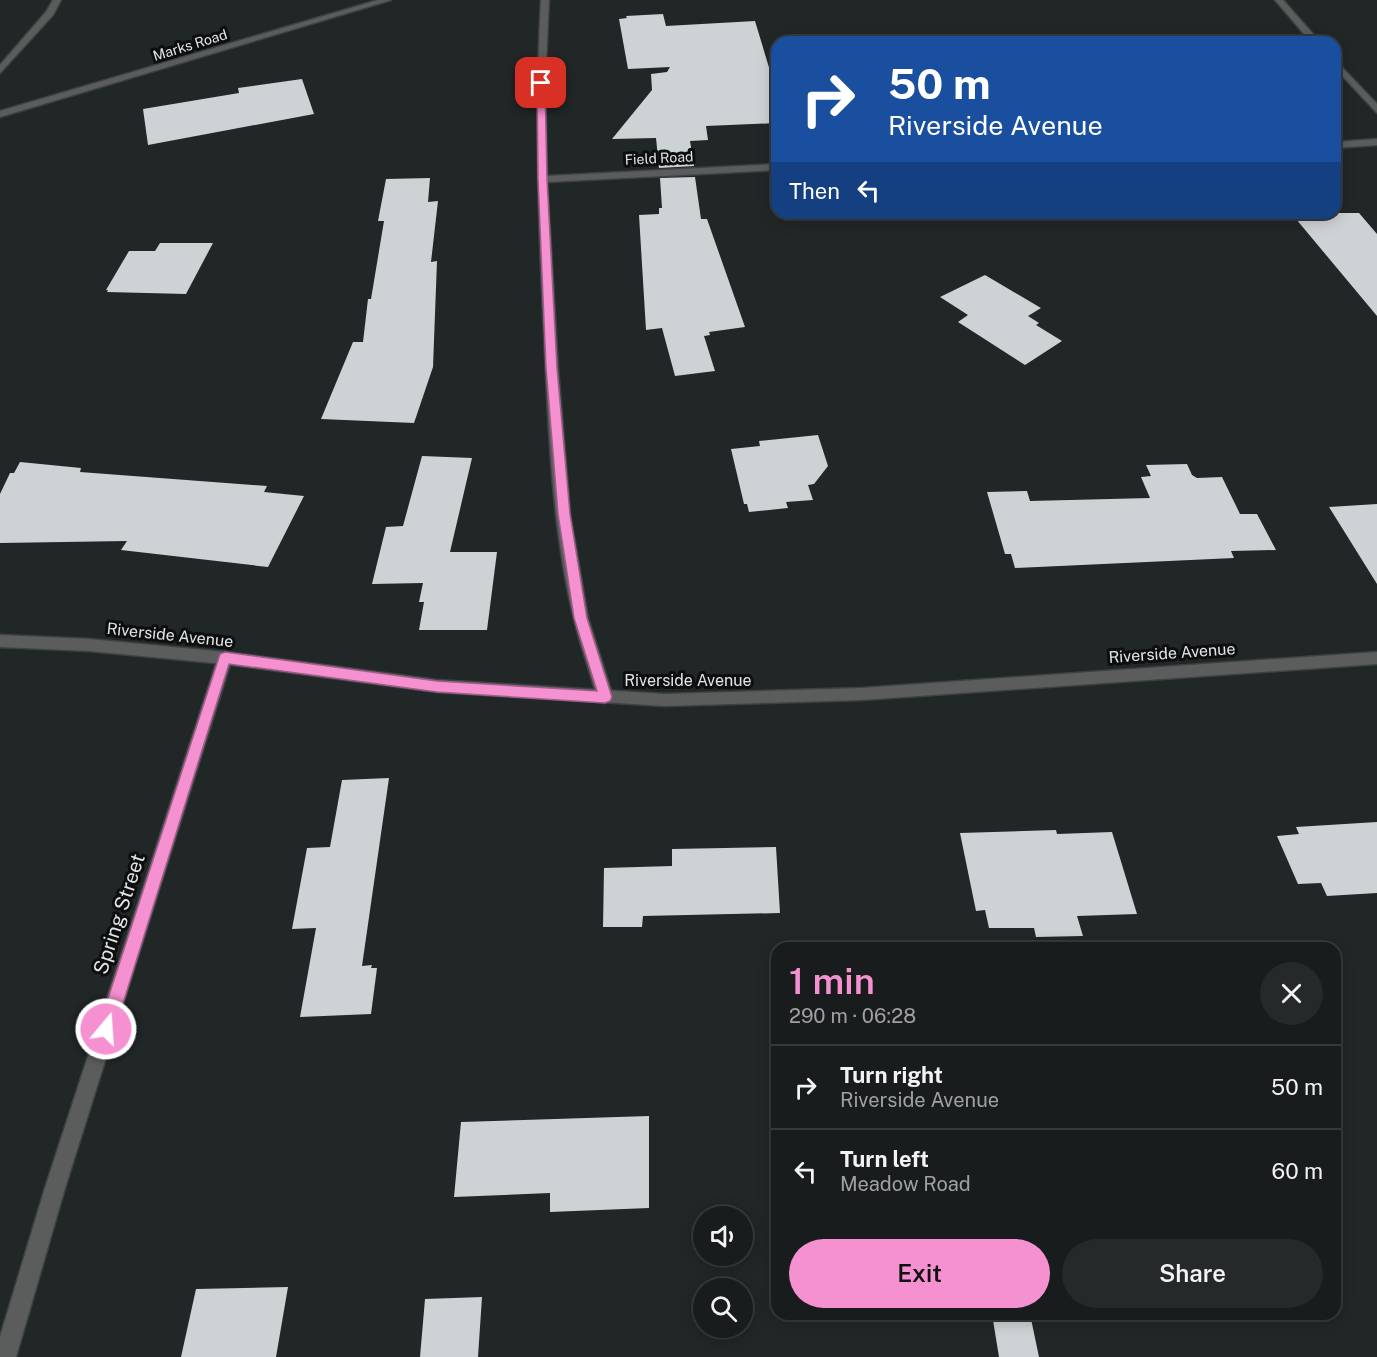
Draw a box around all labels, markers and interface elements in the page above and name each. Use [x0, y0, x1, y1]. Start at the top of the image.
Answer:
street label: Marks Road [151, 26, 229, 64]
pin [515, 57, 566, 108]
text: 50 m [888, 59, 991, 108]
icon: right [789, 60, 867, 138]
icon: arrive [524, 66, 557, 99]
text: Riverside Avenue [888, 109, 1103, 141]
street label: Field Road [624, 148, 694, 168]
icon: left [852, 174, 885, 207]
text: Then [789, 178, 840, 204]
street label: Riverside Avenue [106, 619, 234, 651]
street label: Riverside Avenue [1108, 639, 1236, 667]
street label: Riverside Avenue [624, 671, 752, 690]
street label: Spring Street [88, 851, 150, 977]
text: 1 min [789, 960, 875, 1002]
button: close [1260, 962, 1323, 1025]
position arrow [74, 997, 138, 1061]
text: 290 m · 06:28 [789, 1004, 916, 1028]
text: Turn right [840, 1062, 943, 1088]
icon: right [789, 1071, 822, 1104]
text: 50 m [1271, 1074, 1323, 1100]
text: Riverside Avenue [840, 1088, 999, 1112]
text: Turn left [840, 1146, 929, 1172]
icon: left [789, 1155, 822, 1188]
text: 60 m [1272, 1158, 1323, 1184]
text: Meadow Road [840, 1172, 971, 1196]
map controls [693, 1206, 753, 1338]
button: sound [693, 1206, 753, 1266]
button: Exit [789, 1239, 1050, 1308]
button: Share [1062, 1239, 1323, 1308]
button: search [693, 1278, 753, 1338]

